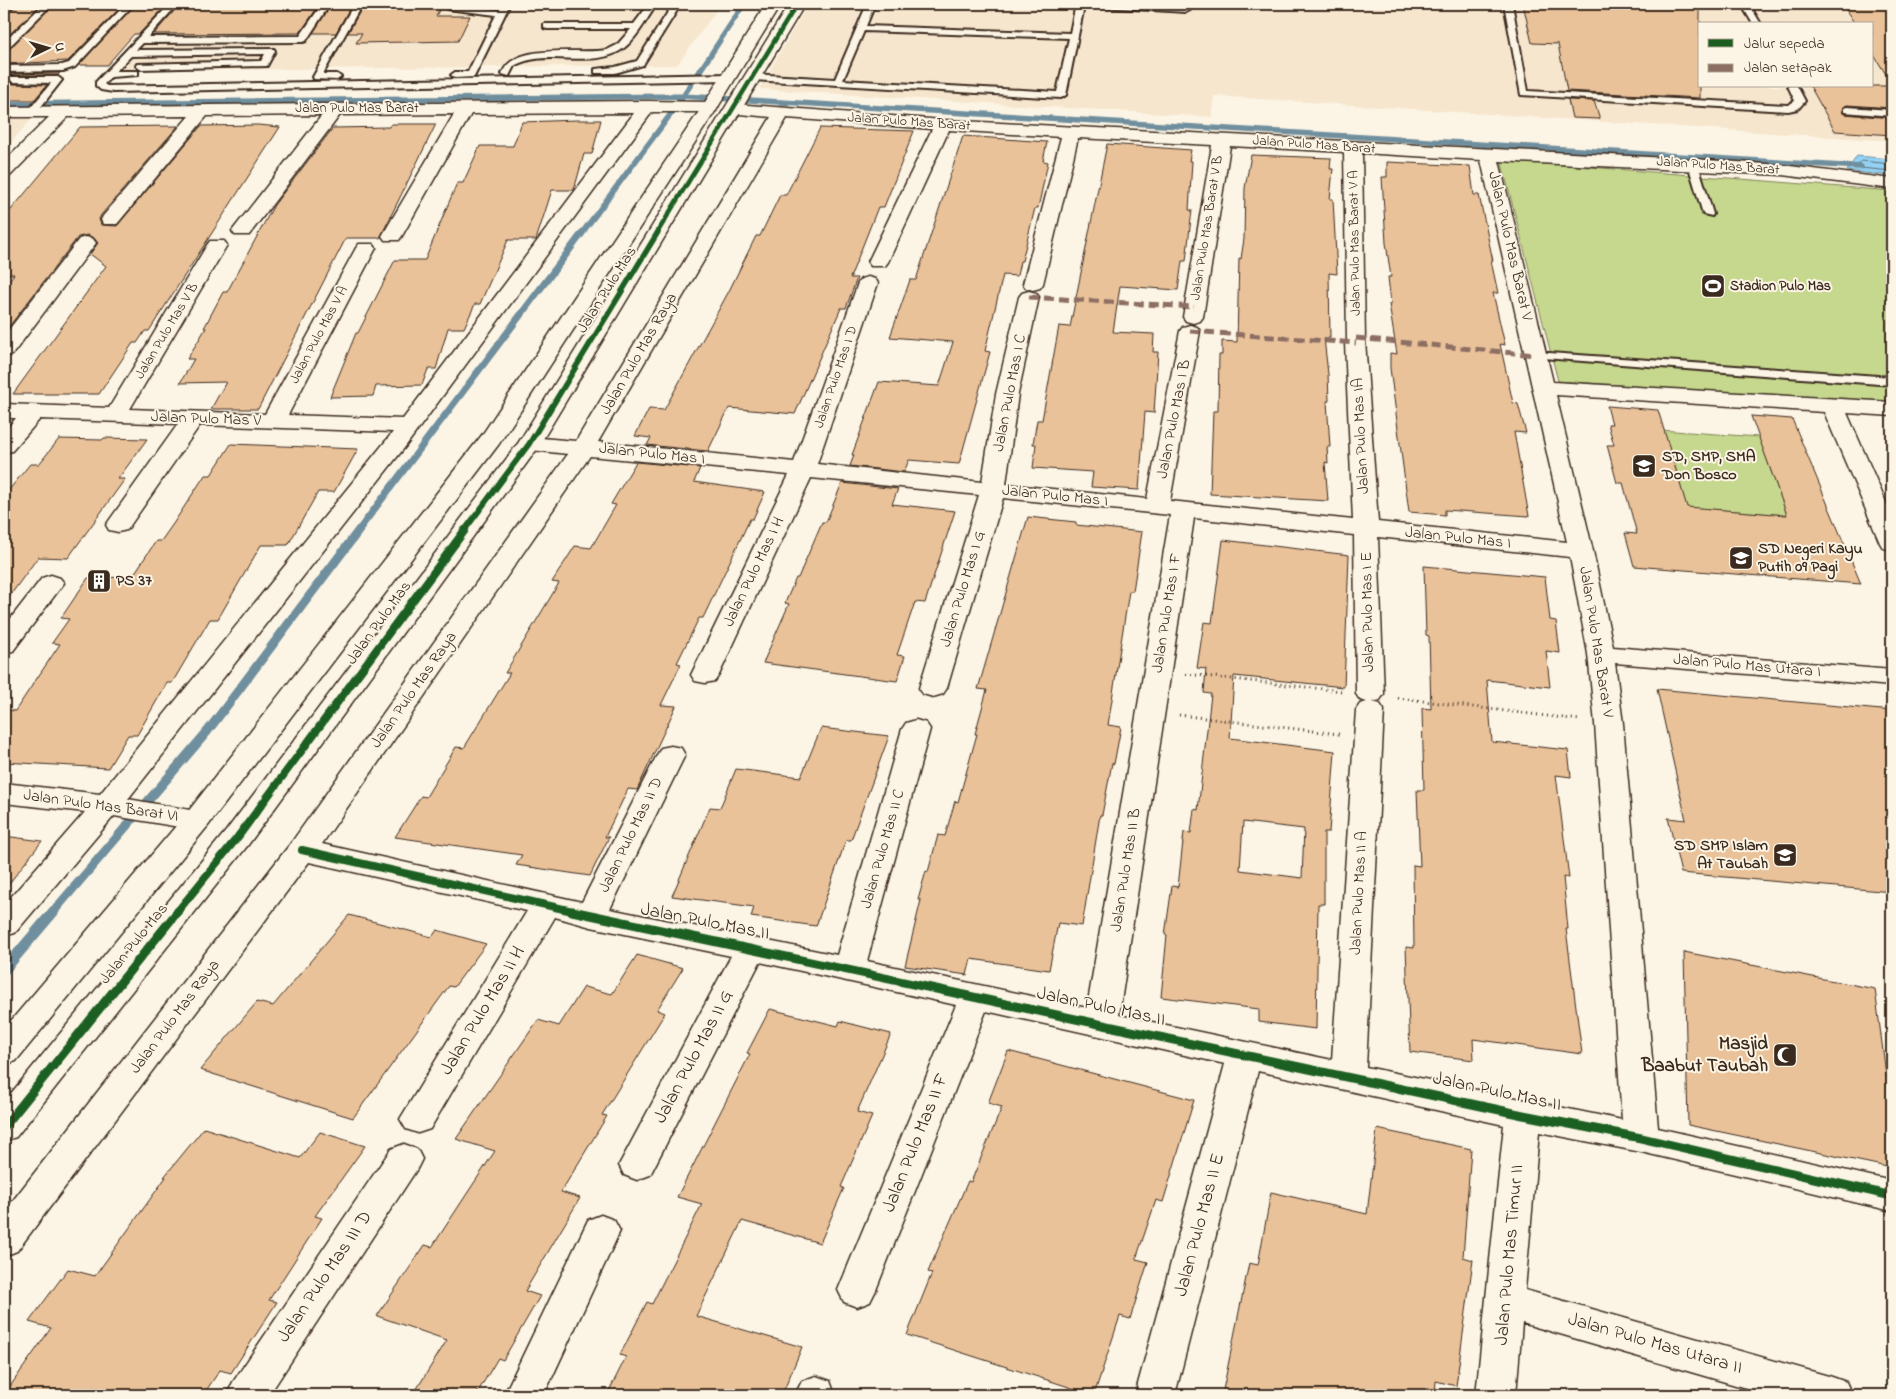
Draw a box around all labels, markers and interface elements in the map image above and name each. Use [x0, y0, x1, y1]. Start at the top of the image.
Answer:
north arrow [22, 22, 72, 72]
legend [1698, 22, 1874, 88]
text: Jalur sepeda [1744, 33, 1825, 55]
text: U [49, 42, 70, 52]
text: Jalan setapak [1744, 57, 1832, 79]
street label: Jalan Pulo Mas Barat [295, 98, 419, 119]
street label: Jalan Pulo Mas Barat [847, 107, 972, 137]
street label: Jalan Pulo Mas Barat [1252, 130, 1377, 160]
street label: Jalan Pulo Mas Barat [1656, 151, 1781, 181]
street label: Jalan Pulo Mas Barat V B [1185, 154, 1229, 302]
street label: Jalan Pulo Mas Barat V [1481, 169, 1539, 323]
street label: Jalan Pulo Mas Barat V A [1343, 170, 1367, 316]
street label: Jalan Pulo Mas [571, 242, 643, 338]
sports icon: Stadion Pulo Mas [1700, 273, 1726, 299]
place label: Stadion Pulo Mas [1730, 276, 1831, 297]
street label: Jalan Pulo Mas V B [130, 279, 204, 383]
street label: Jalan Pulo Mas V A [284, 282, 354, 388]
street label: Jalan Pulo Mas Raya [594, 288, 684, 420]
street label: Jalan Pulo Mas I D [809, 323, 863, 431]
street label: Jalan Pulo Mas I C [987, 332, 1033, 454]
street label: Jalan Pulo Mas I B [1151, 357, 1197, 481]
street label: Jalan Pulo Mas IA [1346, 377, 1376, 495]
street label: Jalan Pulo Mas V [151, 405, 262, 433]
street label: Jalan Pulo Mas I [598, 437, 706, 471]
place label: SD, SMP, SMA Don Bosco [1661, 445, 1756, 487]
school or university icon: SD, SMP, SMA Don Bosco [1631, 453, 1657, 479]
street label: Jalan Pulo Mas I [1001, 479, 1109, 513]
street label: Jalan Pulo Mas I H [717, 513, 791, 631]
street label: Jalan Pulo Mas I [1404, 521, 1512, 555]
street label: Jalan Pulo Mas I G [934, 528, 992, 650]
place label: SD Negeri Kayu Putih 09 Pagi [1758, 537, 1863, 580]
school or university icon: SD Negeri Kayu Putih 09 Pagi [1728, 545, 1754, 571]
street label: Jalan Pulo Mas I F [1146, 551, 1188, 674]
street label: Jalan Pulo Mas I E [1355, 552, 1381, 672]
street label: Jalan Pulo Mas Barat V [1572, 565, 1620, 720]
building icon: PS 37 [86, 568, 112, 594]
place label: PS 37 [116, 569, 152, 593]
street label: Jalan Pulo Mas [340, 576, 418, 670]
street label: Jalan Pulo Mas Raya [365, 627, 463, 753]
street label: Jalan Pulo Mas Utara I [1672, 648, 1822, 684]
street label: Jalan Pulo Mas II D [593, 773, 669, 897]
street label: Jalan Pulo Mas Barat VI [22, 783, 180, 829]
street label: Jalan Pulo Mas II C [855, 786, 912, 911]
street label: Jalan Pulo Mas II B [1104, 806, 1148, 934]
street label: Jalan Pulo Mas II A [1344, 830, 1374, 956]
place label: SD SMP Islam At Taubah [1674, 834, 1769, 876]
school or university icon: SD SMP Islam At Taubah [1772, 842, 1798, 868]
street label: Jalan Pulo Mas II [638, 896, 772, 948]
street label: Jalan Pulo Mas [94, 898, 174, 990]
street label: Jalan Pulo Mas II H [434, 941, 532, 1081]
street label: Jalan Pulo Mas Raya [124, 955, 226, 1079]
street label: Jalan Pulo Mas II [1034, 980, 1168, 1034]
street label: Jalan Pulo Mas II G [647, 986, 741, 1128]
place label: Masjid Baabut Taubah [1640, 1031, 1768, 1080]
mosque icon: Masjid Baabut Taubah [1772, 1042, 1798, 1068]
street label: Jalan Pulo Mas II [1430, 1065, 1564, 1119]
street label: Jalan Pulo Mas II F [876, 1069, 956, 1217]
street label: Jalan Pulo Mas II E [1168, 1151, 1232, 1299]
street label: Jalan Pulo Mas Timur II [1489, 1164, 1531, 1346]
street label: Jalan Pulo Mas III D [271, 1206, 379, 1348]
street label: Jalan Pulo Mas Utara II [1565, 1306, 1745, 1382]

